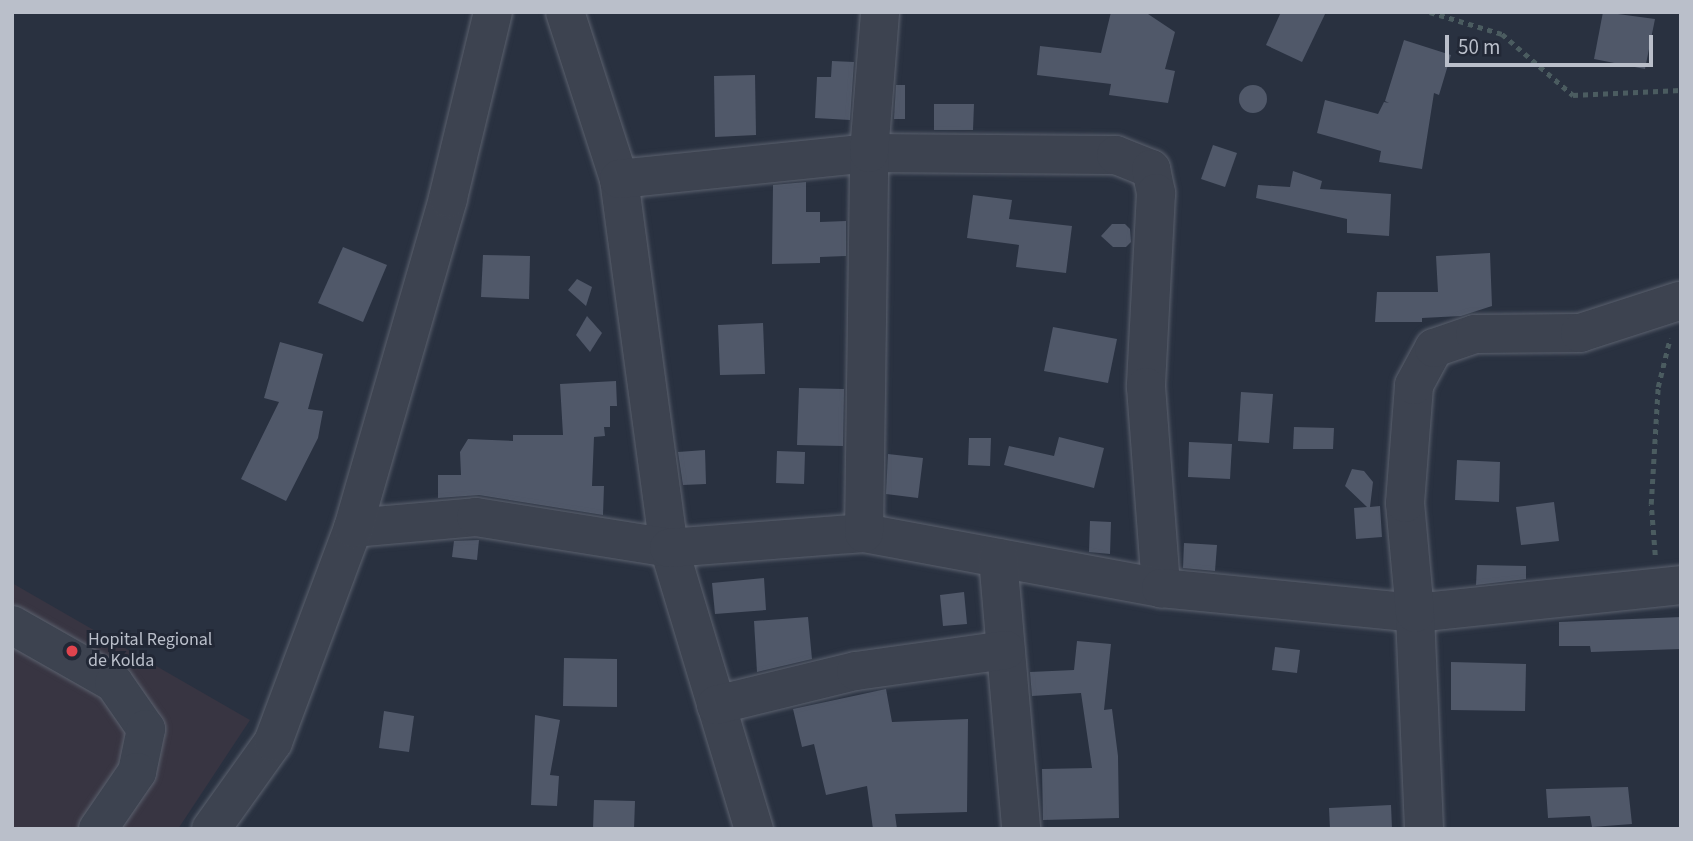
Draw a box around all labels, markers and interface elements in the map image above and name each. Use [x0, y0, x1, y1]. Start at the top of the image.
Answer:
scale bar [1448, 21, 1656, 65]
text: 50 m [1458, 32, 1500, 62]
place label: Hopital Regional de Kolda [88, 630, 212, 672]
marker: Hopital Regional de Kolda [62, 641, 82, 661]

